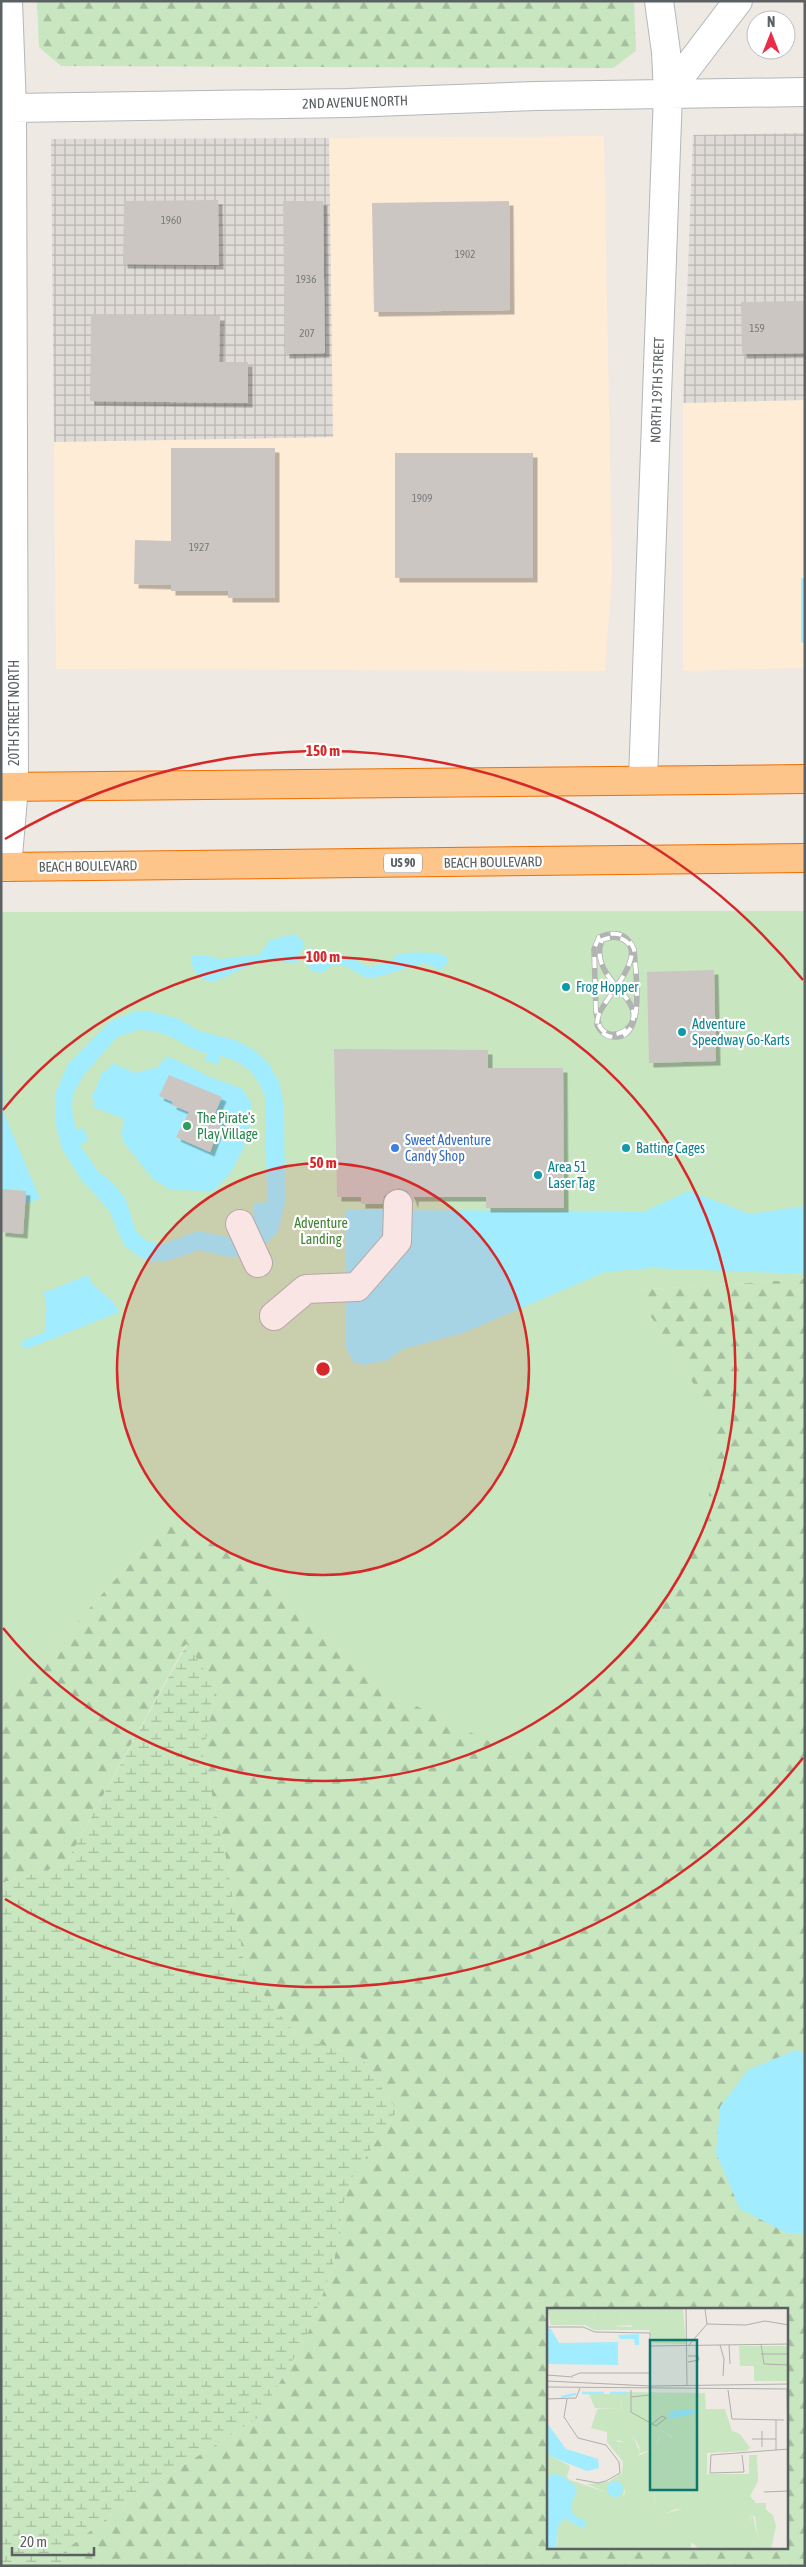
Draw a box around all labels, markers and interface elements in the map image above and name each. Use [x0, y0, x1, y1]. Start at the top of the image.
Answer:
north arrow [746, 10, 796, 60]
text: N [767, 14, 775, 30]
street label: 2ND AVENUE NORTH [302, 92, 408, 112]
house number: 1960 [161, 214, 181, 226]
house number: 1902 [455, 248, 475, 260]
house number: 1936 [296, 273, 316, 285]
house number: 159 [749, 322, 765, 334]
house number: 207 [299, 327, 315, 339]
street label: NORTH 19TH STREET [647, 337, 667, 443]
house number: 1909 [412, 492, 432, 504]
house number: 1927 [189, 541, 209, 553]
street label: 20TH STREET NORTH [6, 660, 22, 766]
text: 150 m [306, 742, 340, 759]
street label: BEACH BOULEVARD [444, 853, 543, 871]
road number: US 90 [384, 854, 422, 872]
street label: BEACH BOULEVARD [39, 857, 138, 875]
text: 100 m [306, 948, 340, 965]
place label: Frog Hopper [576, 979, 639, 995]
marker: Frog Hopper [560, 981, 572, 993]
place label: Adventure Speedway Go-Karts [692, 1016, 790, 1048]
marker: Adventure Speedway Go-Karts [676, 1026, 688, 1038]
place label: The Pirate's Play Village [197, 1110, 258, 1142]
marker: The Pirate's Play Village [181, 1120, 193, 1132]
place label: Sweet Adventure Candy Shop [405, 1132, 491, 1164]
place label: Batting Cages [636, 1140, 705, 1156]
marker: Sweet Adventure Candy Shop [389, 1142, 401, 1154]
marker: Batting Cages [620, 1142, 632, 1154]
text: 50 m [310, 1154, 337, 1171]
place label: Area 51 Laser Tag [548, 1159, 595, 1191]
marker: Area 51 Laser Tag [532, 1169, 544, 1181]
park label: Adventure Landing [294, 1215, 348, 1247]
centre of rings [314, 1360, 332, 1378]
inset map [547, 2308, 788, 2550]
scale bar [12, 2524, 95, 2556]
text: 20 m [20, 2533, 47, 2550]

